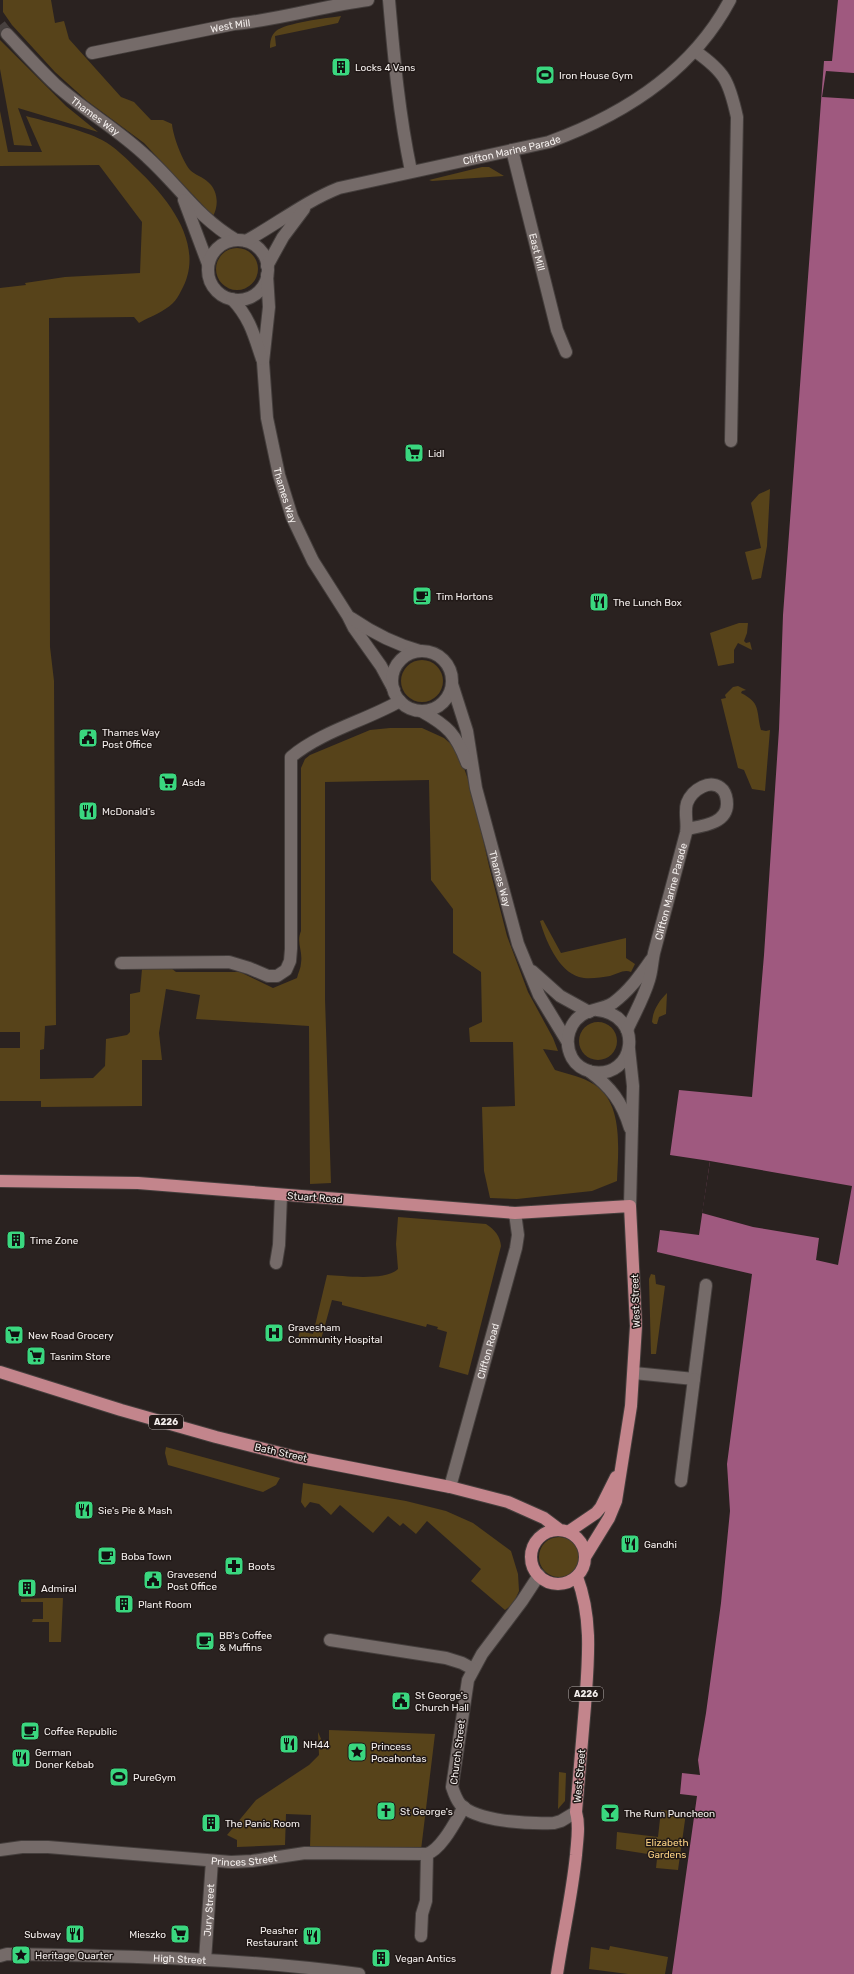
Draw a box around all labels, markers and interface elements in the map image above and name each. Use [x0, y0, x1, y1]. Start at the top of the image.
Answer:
street label: West Mill [209, 17, 251, 36]
building icon: Locks 4 Vans [330, 56, 352, 78]
place label: Locks 4 Vans [355, 62, 415, 74]
sports icon: Iron House Gym [534, 64, 556, 86]
place label: Iron House Gym [559, 70, 633, 82]
street label: Thames Way [68, 95, 122, 139]
street label: Clifton Marine Parade [462, 133, 563, 168]
street label: East Mill [526, 232, 547, 272]
supermarket icon: Lidl [403, 442, 425, 464]
place label: Lidl [428, 448, 444, 460]
street label: Thames Way [271, 466, 299, 526]
cafe icon: Tim Hortons [411, 585, 433, 607]
place label: Tim Hortons [436, 591, 493, 603]
restaurant icon: The Lunch Box [588, 591, 610, 613]
place label: The Lunch Box [613, 597, 683, 609]
public building icon: Thames Way Post Office [77, 727, 99, 749]
place label: Thames Way Post Office [102, 727, 160, 751]
supermarket icon: Asda [157, 771, 179, 793]
place label: Asda [182, 777, 205, 789]
restaurant icon: McDonald's [77, 800, 99, 822]
place label: McDonald's [102, 806, 155, 818]
street label: Clifton Marine Parade [653, 841, 690, 941]
street label: Thames Way [486, 849, 513, 909]
street label: Stuart Road [287, 1190, 343, 1206]
building icon: Time Zone [5, 1229, 27, 1251]
place label: Time Zone [30, 1235, 79, 1247]
street label: West Street [629, 1274, 643, 1328]
hospital icon: Gravesham Community Hospital [263, 1322, 285, 1344]
place label: Gravesham Community Hospital [288, 1322, 383, 1346]
street label: Clifton Road [475, 1322, 502, 1381]
supermarket icon: New Road Grocery [3, 1324, 25, 1346]
place label: New Road Grocery [28, 1330, 114, 1342]
supermarket icon: Tasnim Store [25, 1345, 47, 1367]
place label: Tasnim Store [50, 1351, 111, 1363]
road number: A226 [149, 1415, 183, 1429]
street label: Bath Street [253, 1441, 308, 1465]
restaurant icon: Sie's Pie & Mash [73, 1499, 95, 1521]
place label: Sie's Pie & Mash [98, 1505, 172, 1517]
restaurant icon: Gandhi [619, 1533, 641, 1555]
place label: Gandhi [644, 1539, 677, 1551]
cafe icon: Boba Town [96, 1545, 118, 1567]
place label: Boba Town [121, 1551, 172, 1563]
pharmacy icon: Boots [223, 1555, 245, 1577]
place label: Boots [248, 1561, 275, 1573]
public building icon: Gravesend Post Office [142, 1569, 164, 1591]
place label: Gravesend Post Office [167, 1569, 217, 1593]
building icon: Admiral [16, 1577, 38, 1599]
place label: Admiral [41, 1583, 77, 1595]
building icon: Plant Room [113, 1593, 135, 1615]
place label: Plant Room [138, 1599, 192, 1611]
cafe icon: BB's Coffee & Muffins [194, 1630, 216, 1652]
place label: BB's Coffee & Muffins [219, 1630, 273, 1654]
road number: A226 [569, 1687, 603, 1701]
public building icon: St George's Church Hall [390, 1690, 412, 1712]
place label: St George's Church Hall [415, 1690, 469, 1714]
street label: Church Street [448, 1719, 468, 1785]
cafe icon: Coffee Republic [19, 1720, 41, 1742]
place label: Coffee Republic [44, 1726, 118, 1738]
restaurant icon: NH44 [278, 1733, 300, 1755]
place label: NH44 [303, 1739, 330, 1751]
place icon: Princess Pocahontas [346, 1741, 368, 1763]
place label: Princess Pocahontas [371, 1741, 426, 1765]
restaurant icon: German Doner Kebab [10, 1747, 32, 1769]
place label: German Doner Kebab [35, 1747, 94, 1771]
street label: West Street [572, 1749, 588, 1803]
sports icon: PureGym [108, 1766, 130, 1788]
place label: PureGym [133, 1772, 176, 1784]
church icon: St George's [375, 1800, 397, 1822]
bar icon: The Rum Puncheon [599, 1802, 621, 1824]
place label: St George's [400, 1806, 453, 1818]
place label: The Rum Puncheon [624, 1808, 715, 1820]
building icon: The Panic Room [200, 1812, 222, 1834]
place label: The Panic Room [225, 1818, 300, 1830]
park label: Elizabeth Gardens [645, 1837, 689, 1861]
street label: Princes Street [210, 1852, 278, 1869]
street label: Jury Street [202, 1883, 217, 1937]
restaurant icon: Subway [64, 1923, 86, 1945]
supermarket icon: Mieszko [169, 1923, 191, 1945]
place label: Peasher Restaurant [246, 1925, 298, 1949]
restaurant icon: Peasher Restaurant [301, 1925, 323, 1947]
place label: Subway [24, 1929, 61, 1941]
place label: Mieszko [129, 1929, 166, 1941]
place icon: Heritage Quarter [10, 1944, 32, 1966]
building icon: Vegan Antics [370, 1947, 392, 1969]
place label: Heritage Quarter [35, 1950, 113, 1962]
street label: High Street [153, 1952, 207, 1967]
place label: Vegan Antics [395, 1953, 456, 1965]

